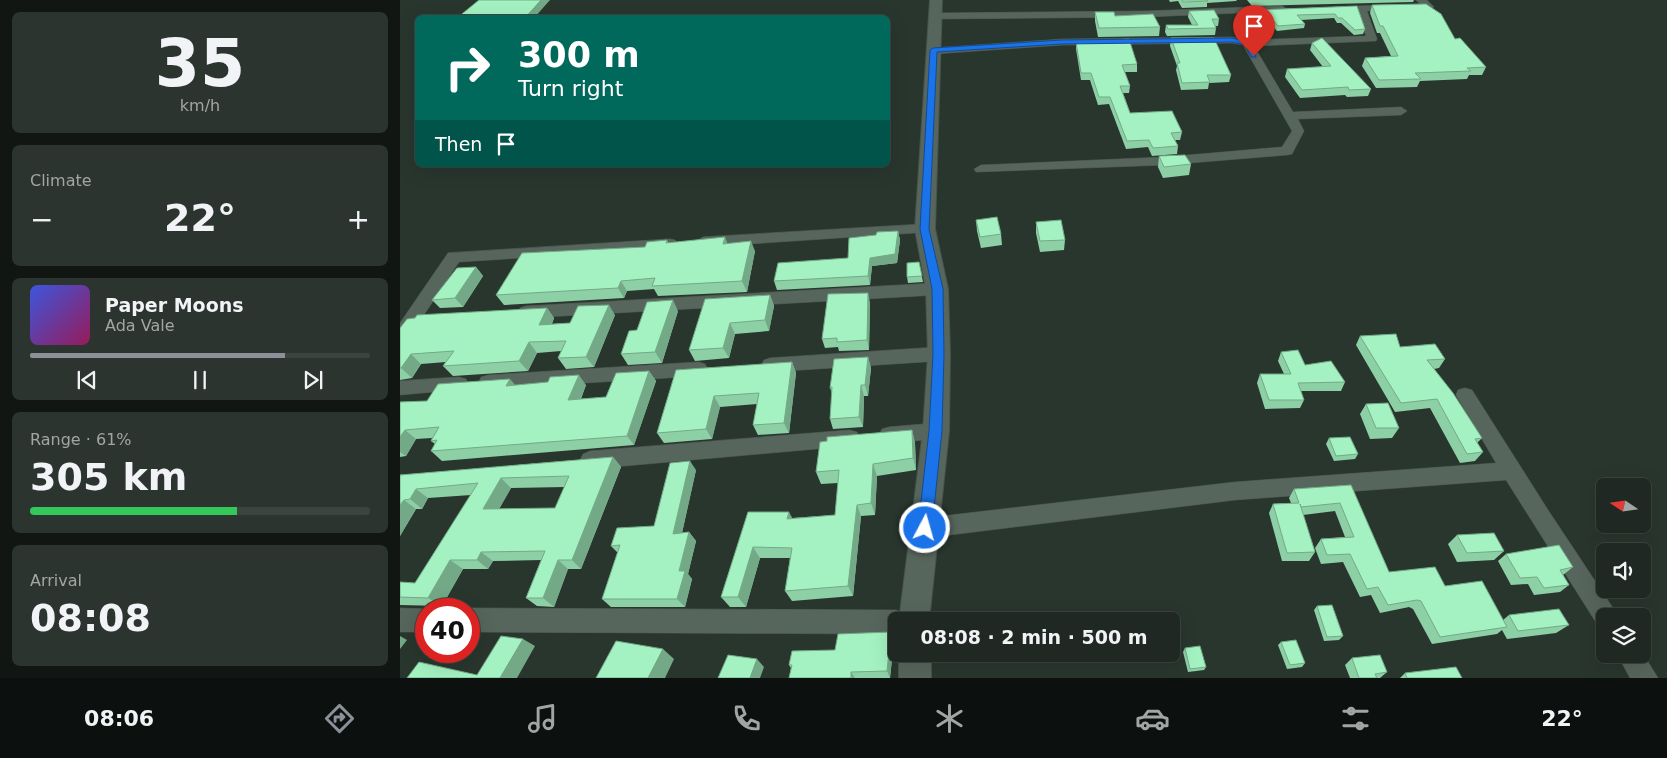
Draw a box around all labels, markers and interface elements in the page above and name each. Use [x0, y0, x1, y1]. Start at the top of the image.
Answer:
pin [1233, 5, 1275, 56]
icon: arrive [1240, 12, 1268, 40]
text: 35 [155, 26, 245, 101]
icon: right [435, 35, 500, 100]
text: 300 m [518, 35, 640, 75]
text: Turn right [518, 76, 623, 101]
text: km/h [180, 96, 220, 115]
icon: arrive [492, 130, 520, 158]
text: Then [435, 133, 482, 155]
text: Climate [30, 171, 92, 190]
text: 22° [164, 196, 236, 240]
text: − [30, 203, 53, 236]
text: + [347, 203, 370, 236]
text: Paper Moons [105, 294, 244, 316]
text: Ada Vale [105, 316, 175, 335]
icon: previous [73, 366, 101, 394]
icon: pause [186, 366, 214, 394]
icon: next [299, 366, 327, 394]
text: Range · 61% [30, 430, 132, 449]
text: 305 km [30, 455, 187, 499]
north arrow [1596, 478, 1651, 532]
map controls [1596, 478, 1651, 663]
position arrow [898, 501, 950, 553]
button: sound [1596, 543, 1651, 598]
text: Arrival [30, 571, 82, 590]
text: 08:08 [30, 596, 151, 640]
speed limit sign: 40 [415, 598, 480, 663]
button: layers [1596, 608, 1651, 663]
text: 08:08 · 2 min · 500 m [920, 626, 1148, 648]
icon: directions [322, 701, 357, 736]
icon: music [525, 701, 560, 736]
icon: phone [729, 701, 764, 736]
icon: climate [932, 701, 967, 736]
icon: car [1135, 701, 1170, 736]
icon: filters [1338, 701, 1373, 736]
text: 08:06 [84, 706, 154, 731]
text: 22° [1541, 706, 1583, 731]

